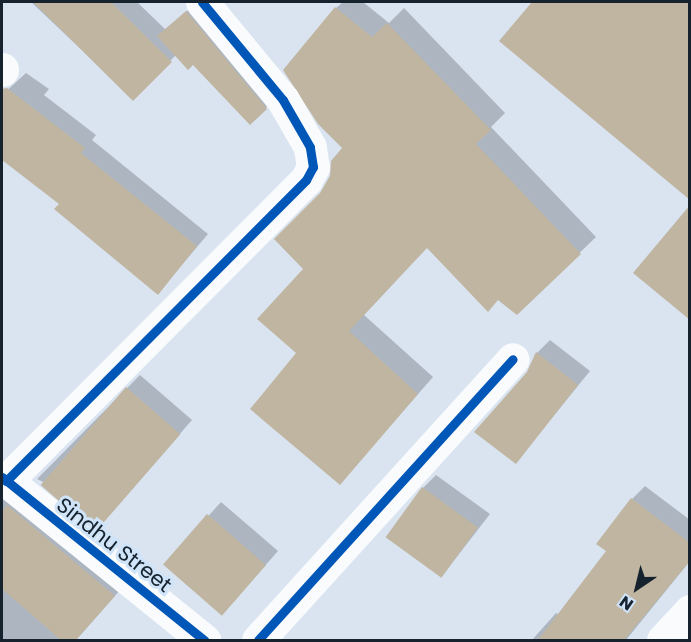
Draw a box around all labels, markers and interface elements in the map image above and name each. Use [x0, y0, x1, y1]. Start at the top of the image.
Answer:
street label: Sindhu Street [51, 492, 177, 598]
north arrow [607, 558, 667, 618]
text: N [615, 590, 638, 616]

